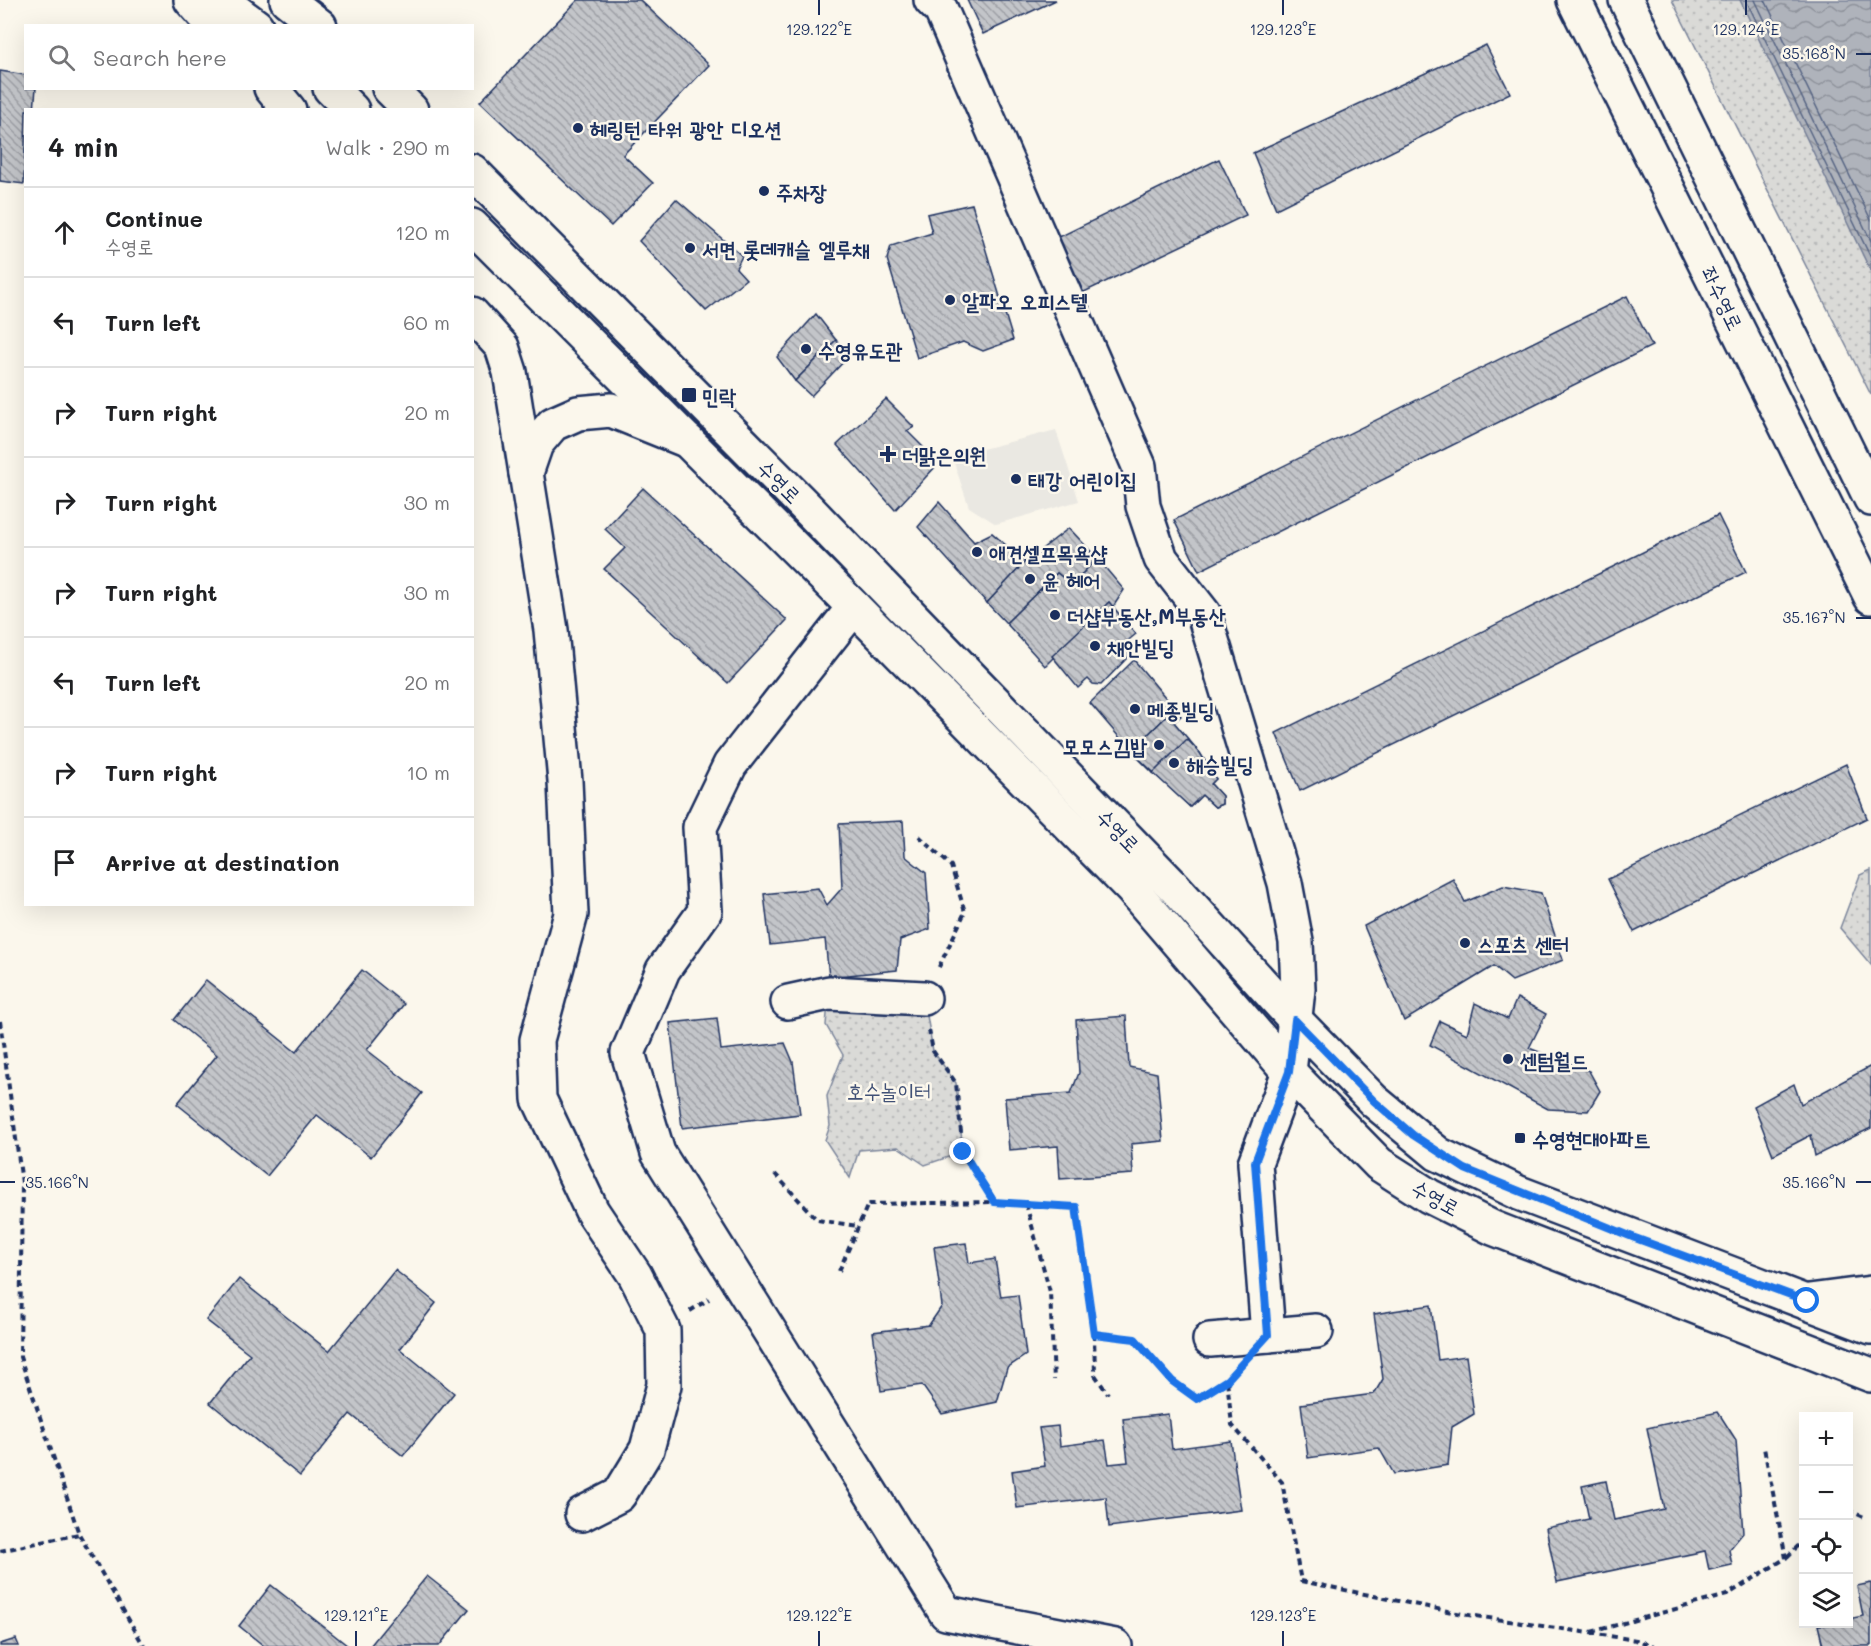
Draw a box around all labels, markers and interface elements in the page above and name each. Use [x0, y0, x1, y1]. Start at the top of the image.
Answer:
text: 129.122°E [786, 19, 852, 39]
text: 129.123°E [1250, 19, 1317, 39]
text: 129.124°E [1713, 19, 1780, 39]
search box [24, 24, 474, 90]
icon: search [45, 41, 78, 74]
text: Search here [93, 43, 227, 72]
text: 35.168°N [1782, 43, 1846, 63]
place label: 헤링턴 타워 광안 디오션 [589, 115, 782, 142]
marker: 헤링턴 타워 광안 디오션 [571, 121, 585, 135]
text: 4 min [48, 130, 118, 164]
text: Walk · 290 m [325, 134, 450, 160]
place label: 주차장 [776, 178, 827, 205]
marker: 주차장 [757, 184, 771, 198]
text: Continue [105, 204, 203, 233]
icon: ahead [48, 216, 81, 249]
text: 120 m [395, 219, 450, 245]
text: 수영로 [105, 233, 153, 259]
place label: 서면 롯데캐슬 엘루채 [702, 235, 869, 262]
marker: 서면 롯데캐슬 엘루채 [683, 241, 697, 255]
street label: 좌수영로 [1696, 262, 1750, 334]
place label: 알파오 오피스텔 [962, 287, 1088, 314]
marker: 알파오 오피스텔 [943, 293, 957, 307]
icon: left [48, 306, 81, 339]
text: Turn left [105, 308, 201, 337]
text: 60 m [403, 309, 450, 335]
place label: 수영유도관 [818, 336, 903, 363]
marker: 수영유도관 [799, 342, 813, 356]
place label: 민락 [702, 382, 737, 409]
marker: 민락 [680, 386, 698, 404]
icon: right [48, 396, 81, 429]
text: Turn right [105, 398, 217, 427]
text: 20 m [404, 399, 450, 425]
place label: 더맑은의원 [902, 441, 987, 468]
marker: 더맑은의원 [879, 445, 897, 463]
street label: 수영로 [753, 454, 807, 508]
place label: 태강 어린이집 [1028, 466, 1137, 493]
marker: 태강 어린이집 [1009, 472, 1023, 486]
icon: right [48, 486, 81, 519]
text: Turn right [105, 488, 217, 517]
text: 30 m [404, 489, 450, 515]
place label: 애견셀프목욕샵 [989, 539, 1107, 566]
marker: 애견셀프목욕샵 [970, 545, 984, 559]
place label: 윤 헤어 [1042, 566, 1100, 593]
marker: 윤 헤어 [1023, 572, 1037, 586]
icon: right [48, 576, 81, 609]
text: Turn right [105, 578, 217, 607]
text: 30 m [404, 579, 450, 605]
place label: 더샵부동산,M부동산 [1067, 602, 1226, 629]
text: 35.167°N [1783, 607, 1845, 627]
marker: 더샵부동산,M부동산 [1048, 608, 1062, 622]
place label: 채안빌딩 [1106, 633, 1175, 660]
marker: 채안빌딩 [1088, 639, 1102, 653]
icon: left [48, 666, 81, 699]
text: Turn left [105, 668, 201, 697]
text: 20 m [404, 669, 450, 695]
place label: 메종빌딩 [1147, 696, 1215, 723]
marker: 메종빌딩 [1128, 702, 1142, 716]
place label: 모모스김밥 [1063, 732, 1148, 759]
marker: 모모스김밥 [1152, 738, 1166, 752]
place label: 해승빌딩 [1185, 750, 1254, 777]
icon: right [48, 756, 81, 789]
marker: 해승빌딩 [1167, 756, 1181, 770]
text: Turn right [105, 758, 217, 787]
text: 10 m [406, 759, 450, 785]
street label: 수영로 [1092, 802, 1146, 858]
icon: arrive [48, 846, 81, 879]
text: Arrive at destination [105, 848, 340, 877]
place label: 스포츠 센터 [1477, 930, 1569, 957]
marker: 스포츠 센터 [1458, 936, 1472, 950]
place label: 센텀월드 [1519, 1046, 1588, 1073]
marker: 센텀월드 [1501, 1052, 1515, 1066]
park label: 호수놀이터 [847, 1077, 931, 1104]
place label: 수영현대아파트 [1532, 1125, 1650, 1152]
marker: 수영현대아파트 [1513, 1131, 1527, 1145]
route end [949, 1138, 975, 1164]
text: 35.166°N [25, 1172, 89, 1192]
text: 35.166°N [1782, 1172, 1846, 1192]
street label: 수영로 [1407, 1173, 1465, 1221]
route start [1793, 1287, 1819, 1313]
map controls [1799, 1412, 1853, 1628]
button: + [1799, 1412, 1853, 1466]
button: − [1799, 1466, 1853, 1520]
button: locate [1799, 1520, 1853, 1574]
button: layers [1799, 1574, 1853, 1628]
text: 129.121°E [324, 1605, 389, 1625]
text: 129.122°E [786, 1605, 852, 1625]
text: 129.123°E [1250, 1605, 1317, 1625]

